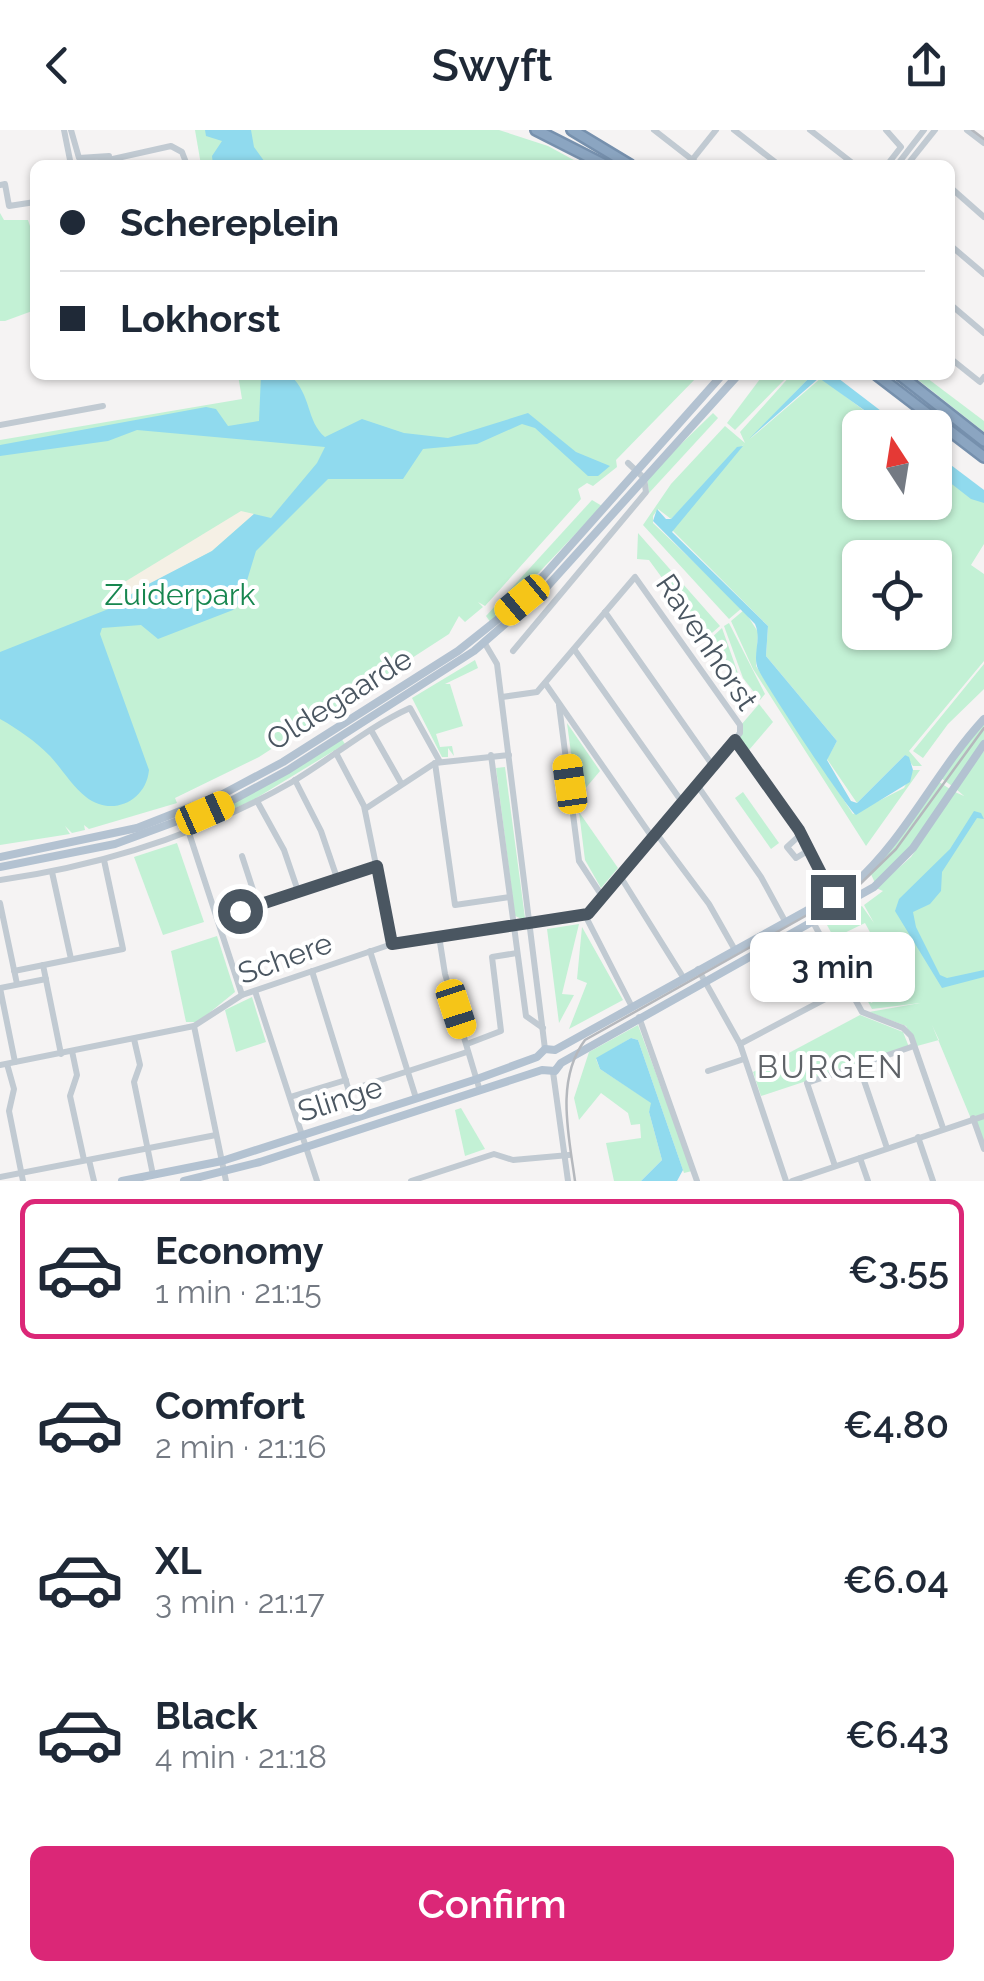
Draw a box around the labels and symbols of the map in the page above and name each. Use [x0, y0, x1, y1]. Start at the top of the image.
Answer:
north arrow [842, 410, 952, 520]
street label: Ravenhorst [649, 567, 765, 717]
car [489, 569, 555, 631]
park label: Zuiderpark [105, 577, 256, 612]
street label: Oldegaarde [260, 641, 418, 757]
car [551, 752, 589, 816]
car [171, 787, 239, 839]
route end [811, 875, 856, 920]
route start [218, 889, 263, 934]
street label: Schere [233, 925, 337, 991]
callout: 3 min [750, 932, 916, 1002]
car [432, 976, 480, 1042]
district label: BURGEN [757, 1048, 905, 1085]
street label: Slinge [293, 1069, 387, 1129]

